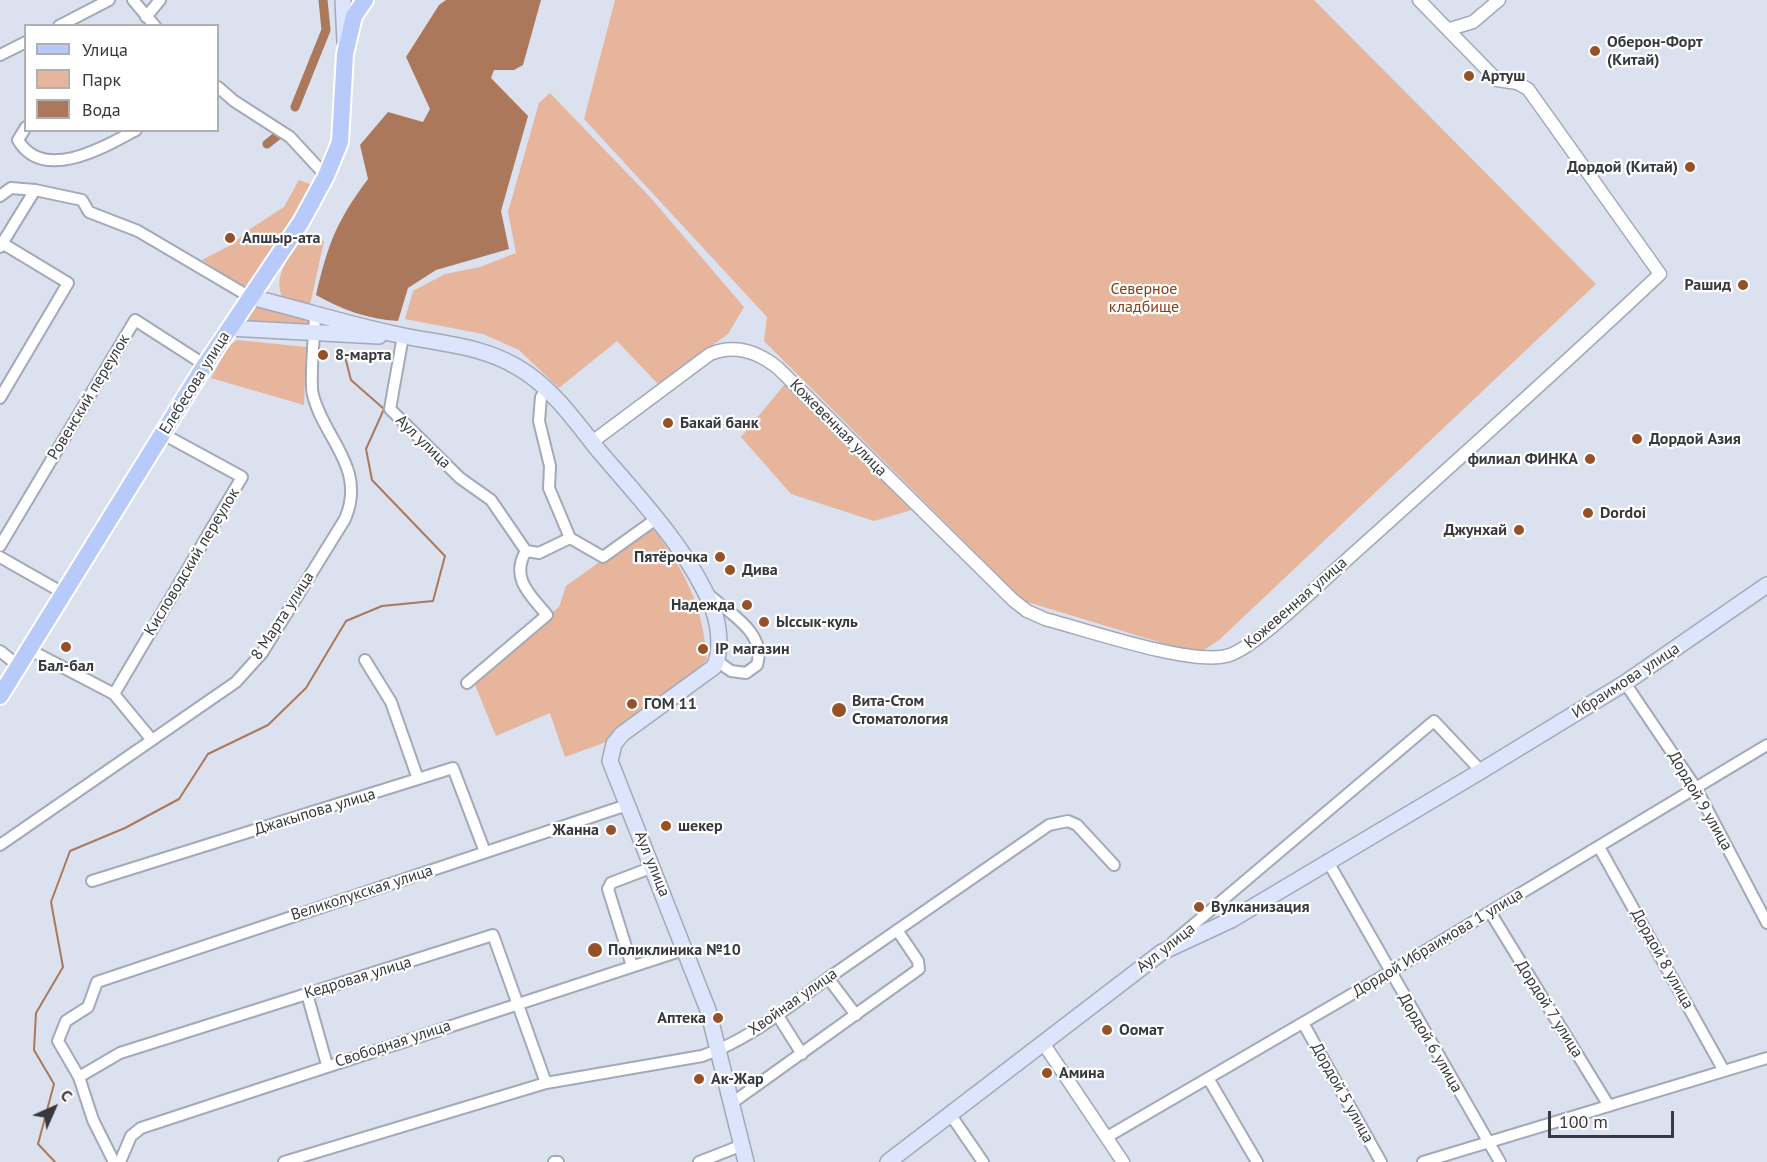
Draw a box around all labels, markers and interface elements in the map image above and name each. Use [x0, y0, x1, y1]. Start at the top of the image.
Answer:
legend [24, 24, 219, 132]
place label: Оберон-Форт (Китай) [1607, 32, 1703, 70]
text: Улица [82, 38, 128, 61]
marker: Оберон-Форт (Китай) [1588, 44, 1602, 58]
place label: Артуш [1481, 66, 1525, 86]
text: Парк [82, 68, 121, 91]
marker: Артуш [1462, 69, 1476, 83]
text: Вода [82, 98, 121, 121]
place label: Дордой (Китай) [1567, 157, 1678, 177]
marker: Дордой (Китай) [1683, 160, 1697, 174]
place label: Апшыр-ата [242, 228, 320, 248]
marker: Апшыр-ата [223, 231, 237, 245]
place label: Рашид [1684, 275, 1731, 295]
marker: Рашид [1736, 278, 1750, 292]
park label: Северное кладбище [1109, 279, 1179, 317]
street label: Елебесова улица [156, 328, 234, 438]
street label: Ровенский переулок [44, 331, 134, 463]
place label: 8-марта [335, 345, 392, 365]
marker: 8-марта [316, 348, 330, 362]
street label: Кожевенная улица [785, 375, 891, 481]
street label: Аул улица [391, 411, 455, 473]
place label: Бакай банк [680, 413, 759, 433]
marker: Бакай банк [661, 416, 675, 430]
place label: Дордой Азия [1649, 429, 1741, 449]
marker: Дордой Азия [1630, 432, 1644, 446]
place label: филиал ФИНКА [1468, 449, 1578, 469]
marker: филиал ФИНКА [1583, 452, 1597, 466]
street label: Кисловодский переулок [140, 485, 244, 639]
place label: Dordoi [1600, 503, 1646, 523]
marker: Dordoi [1581, 506, 1595, 520]
place label: Джунхай [1444, 520, 1507, 540]
marker: Джунхай [1512, 523, 1526, 537]
place label: Пятёрочка [634, 547, 708, 567]
marker: Пятёрочка [713, 550, 727, 564]
street label: Кожевенная улица [1241, 553, 1351, 653]
place label: Дива [742, 560, 778, 580]
marker: Дива [723, 563, 737, 577]
street label: 8 Марта улица [247, 568, 319, 664]
place label: Надежда [671, 595, 735, 615]
marker: Надежда [740, 598, 754, 612]
place label: Ыссык-куль [776, 612, 858, 632]
marker: Ыссык-куль [757, 615, 771, 629]
place label: IP магазин [715, 639, 790, 659]
street label: Ибраимова улица [1569, 639, 1683, 723]
marker: Бал-бал [59, 640, 73, 654]
marker: IP магазин [696, 642, 710, 656]
place label: Бал-бал [38, 656, 94, 676]
place label: Вита-Стом Стоматология [852, 691, 948, 729]
place label: ГОМ 11 [644, 694, 697, 714]
marker: ГОМ 11 [625, 697, 639, 711]
marker: Вита-Стом Стоматология [830, 701, 848, 719]
street label: Дордой 9 улица [1664, 748, 1736, 854]
street label: Джакыпова улица [252, 784, 378, 840]
place label: шекер [678, 816, 723, 836]
marker: шекер [659, 819, 673, 833]
place label: Жанна [553, 820, 599, 840]
marker: Жанна [604, 823, 618, 837]
street label: Аул улица [630, 828, 674, 900]
street label: Великолукская улица [289, 861, 435, 925]
street label: Дордой Ибраимова 1 улица [1349, 884, 1527, 1002]
place label: Вулканизация [1211, 897, 1310, 917]
marker: Вулканизация [1192, 900, 1206, 914]
street label: Дордой 8 улица [1627, 906, 1697, 1012]
street label: Аул улица [1133, 919, 1199, 977]
place label: Поликлиника №10 [608, 940, 741, 960]
marker: Поликлиника №10 [586, 941, 604, 959]
street label: Кедровая улица [302, 953, 414, 1003]
street label: Дордой 7 улица [1511, 957, 1587, 1061]
street label: Хвойная улица [745, 964, 841, 1040]
street label: Дордой 6 улица [1394, 990, 1466, 1096]
place label: Аптека [657, 1008, 706, 1028]
marker: Аптека [711, 1011, 725, 1025]
street label: Свободная улица [333, 1016, 453, 1072]
place label: Оомат [1119, 1020, 1164, 1040]
marker: Оомат [1100, 1023, 1114, 1037]
street label: Дордой 5 улица [1307, 1040, 1377, 1146]
place label: Амина [1059, 1063, 1105, 1083]
marker: Амина [1040, 1066, 1054, 1080]
place label: Ак-Жар [711, 1069, 764, 1089]
marker: Ак-Жар [692, 1072, 706, 1086]
north arrow [24, 1078, 84, 1138]
text: С [56, 1085, 77, 1106]
scale bar [1551, 1099, 1677, 1137]
text: 100 m [1559, 1110, 1608, 1133]

